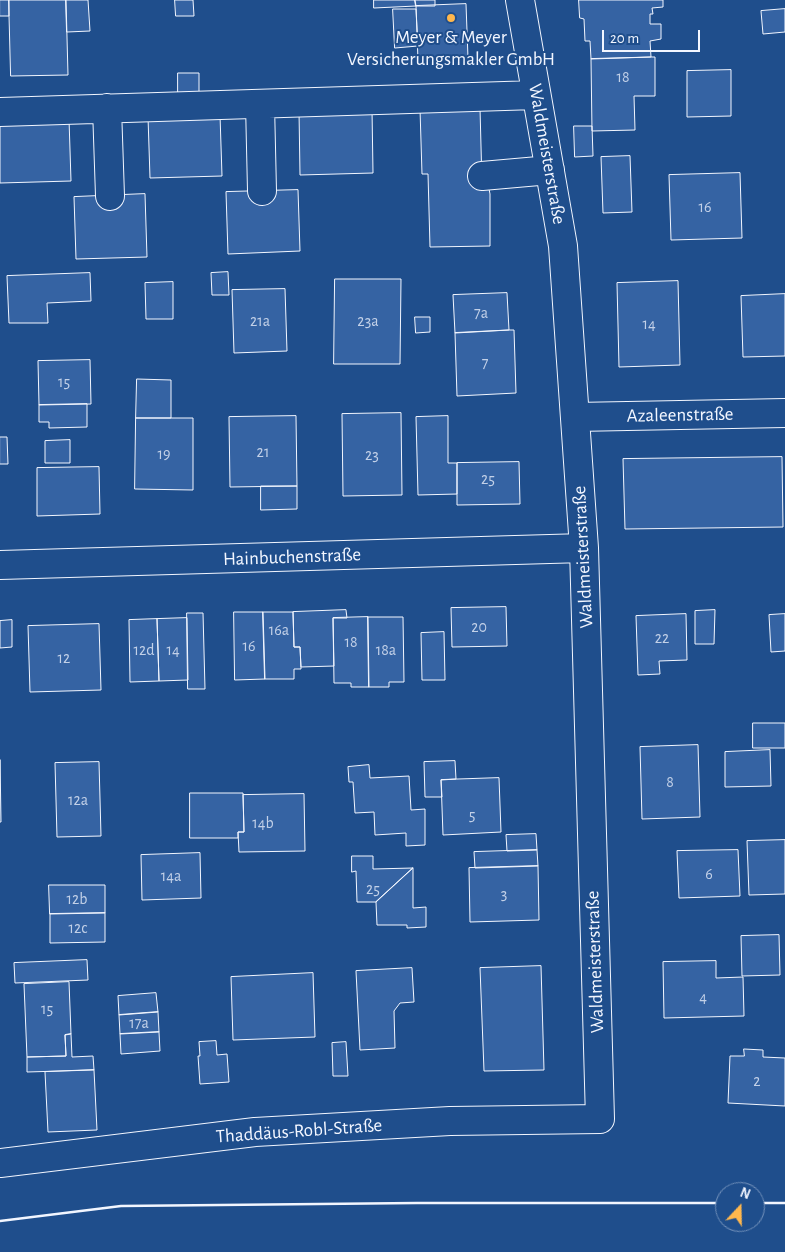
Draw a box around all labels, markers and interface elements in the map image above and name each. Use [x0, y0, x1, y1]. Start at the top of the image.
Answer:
marker: Meyer & Meyer Versicherungsmakler GmbH [445, 12, 457, 24]
scale bar [605, 20, 702, 52]
place label: Meyer & Meyer Versicherungsmakler GmbH [347, 26, 555, 70]
text: 20 m [610, 31, 639, 46]
house number: 18 [616, 67, 630, 87]
street label: Waldmeisterstraße [523, 82, 571, 226]
house number: 16 [698, 197, 712, 217]
house number: 7a [474, 303, 488, 323]
house number: 21a [250, 311, 270, 331]
house number: 23a [357, 311, 379, 331]
house number: 14 [642, 314, 656, 334]
house number: 7 [482, 353, 488, 373]
house number: 15 [58, 372, 70, 392]
street label: Azaleenstraße [626, 403, 734, 427]
house number: 21 [257, 442, 269, 462]
house number: 19 [157, 444, 171, 464]
house number: 23 [365, 445, 379, 465]
house number: 25 [481, 469, 495, 489]
street label: Waldmeisterstraße [568, 485, 598, 629]
street label: Hainbuchenstraße [223, 543, 361, 571]
house number: 20 [471, 617, 487, 637]
house number: 16a [269, 620, 289, 640]
house number: 22 [655, 628, 669, 648]
house number: 18 [344, 632, 358, 652]
house number: 16 [242, 636, 256, 656]
house number: 12d [133, 640, 155, 660]
house number: 14 [166, 640, 180, 660]
house number: 18a [376, 640, 396, 660]
house number: 12 [58, 648, 70, 668]
house number: 8 [666, 772, 674, 792]
house number: 12a [68, 790, 88, 810]
house number: 5 [469, 805, 475, 825]
house number: 14b [252, 813, 274, 833]
house number: 6 [705, 864, 713, 884]
house number: 14a [161, 866, 181, 886]
house number: 25 [366, 879, 380, 899]
house number: 3 [501, 884, 507, 904]
house number: 12b [66, 889, 88, 909]
street label: Waldmeisterstraße [581, 890, 609, 1034]
house number: 12c [69, 918, 87, 938]
house number: 4 [699, 987, 707, 1007]
house number: 15 [41, 999, 53, 1019]
house number: 17a [129, 1013, 149, 1033]
house number: 2 [753, 1071, 761, 1091]
street label: Thaddäus-Robl-Straße [215, 1114, 383, 1148]
north arrow [715, 1182, 765, 1232]
text: N [738, 1186, 752, 1202]

